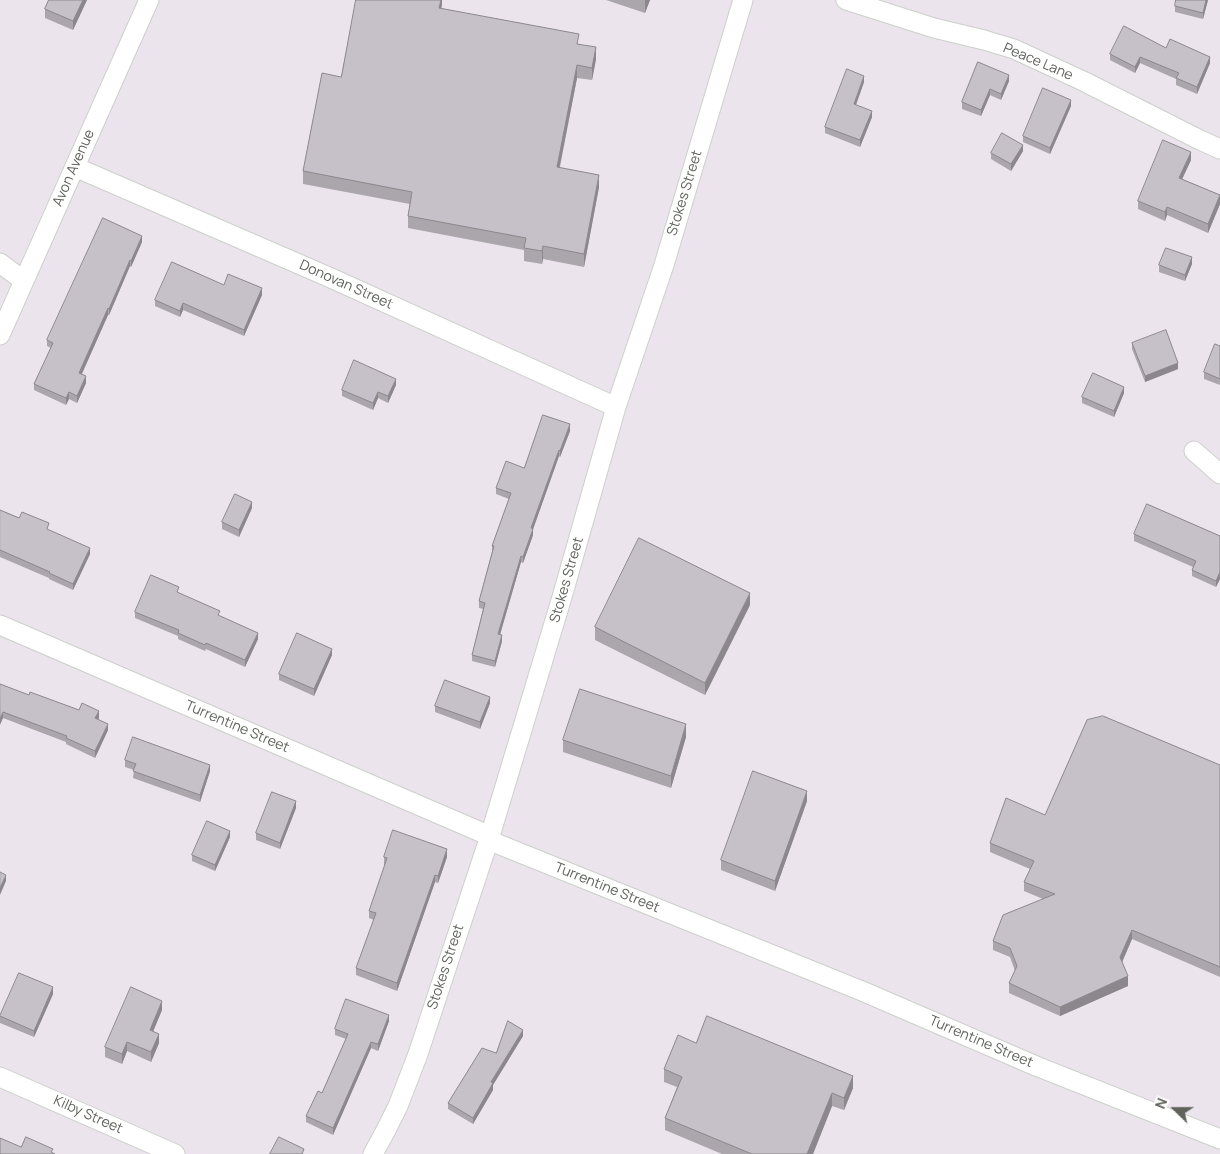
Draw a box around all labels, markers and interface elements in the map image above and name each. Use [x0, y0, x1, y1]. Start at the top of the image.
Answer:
street label: Peace Lane [1001, 40, 1075, 84]
street label: Avon Avenue [50, 127, 98, 209]
street label: Stokes Street [664, 148, 706, 238]
street label: Donovan Street [297, 257, 395, 313]
street label: Stokes Street [547, 535, 587, 625]
street label: Turrentine Street [182, 697, 292, 757]
street label: Turrentine Street [552, 859, 662, 917]
street label: Stokes Street [424, 922, 468, 1012]
street label: Turrentine Street [926, 1012, 1036, 1072]
north arrow [1150, 1084, 1200, 1134]
street label: Kilby Street [51, 1092, 125, 1138]
text: N [1150, 1095, 1171, 1111]

